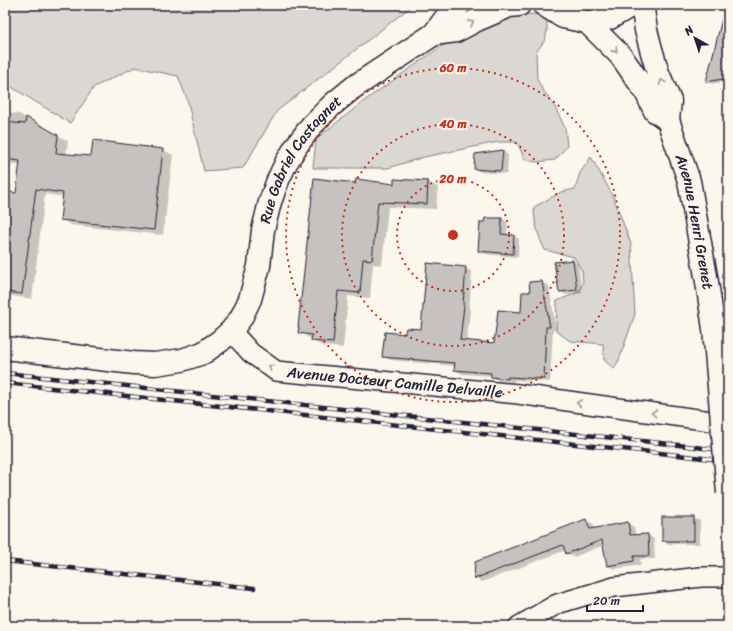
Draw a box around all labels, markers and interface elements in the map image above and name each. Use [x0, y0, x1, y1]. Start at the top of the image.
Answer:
north arrow [675, 18, 715, 58]
one-way arrow [466, 20, 474, 28]
text: N [679, 21, 698, 41]
one-way arrow [610, 45, 617, 52]
text: 60 m [439, 57, 467, 79]
one-way arrow [659, 79, 667, 86]
street label: Rue Gabriel Castagnet [252, 89, 348, 226]
text: 40 m [438, 113, 467, 135]
street label: Avenue Henri Grenet [667, 149, 721, 291]
text: 20 m [439, 168, 467, 190]
centre of rings [446, 228, 460, 242]
street label: Avenue Docteur Camille Delvaille [285, 359, 504, 406]
one-way arrow [268, 364, 275, 372]
one-way arrow [576, 399, 582, 408]
one-way arrow [651, 409, 657, 418]
scale bar [587, 587, 643, 613]
text: 20 m [593, 590, 620, 612]

